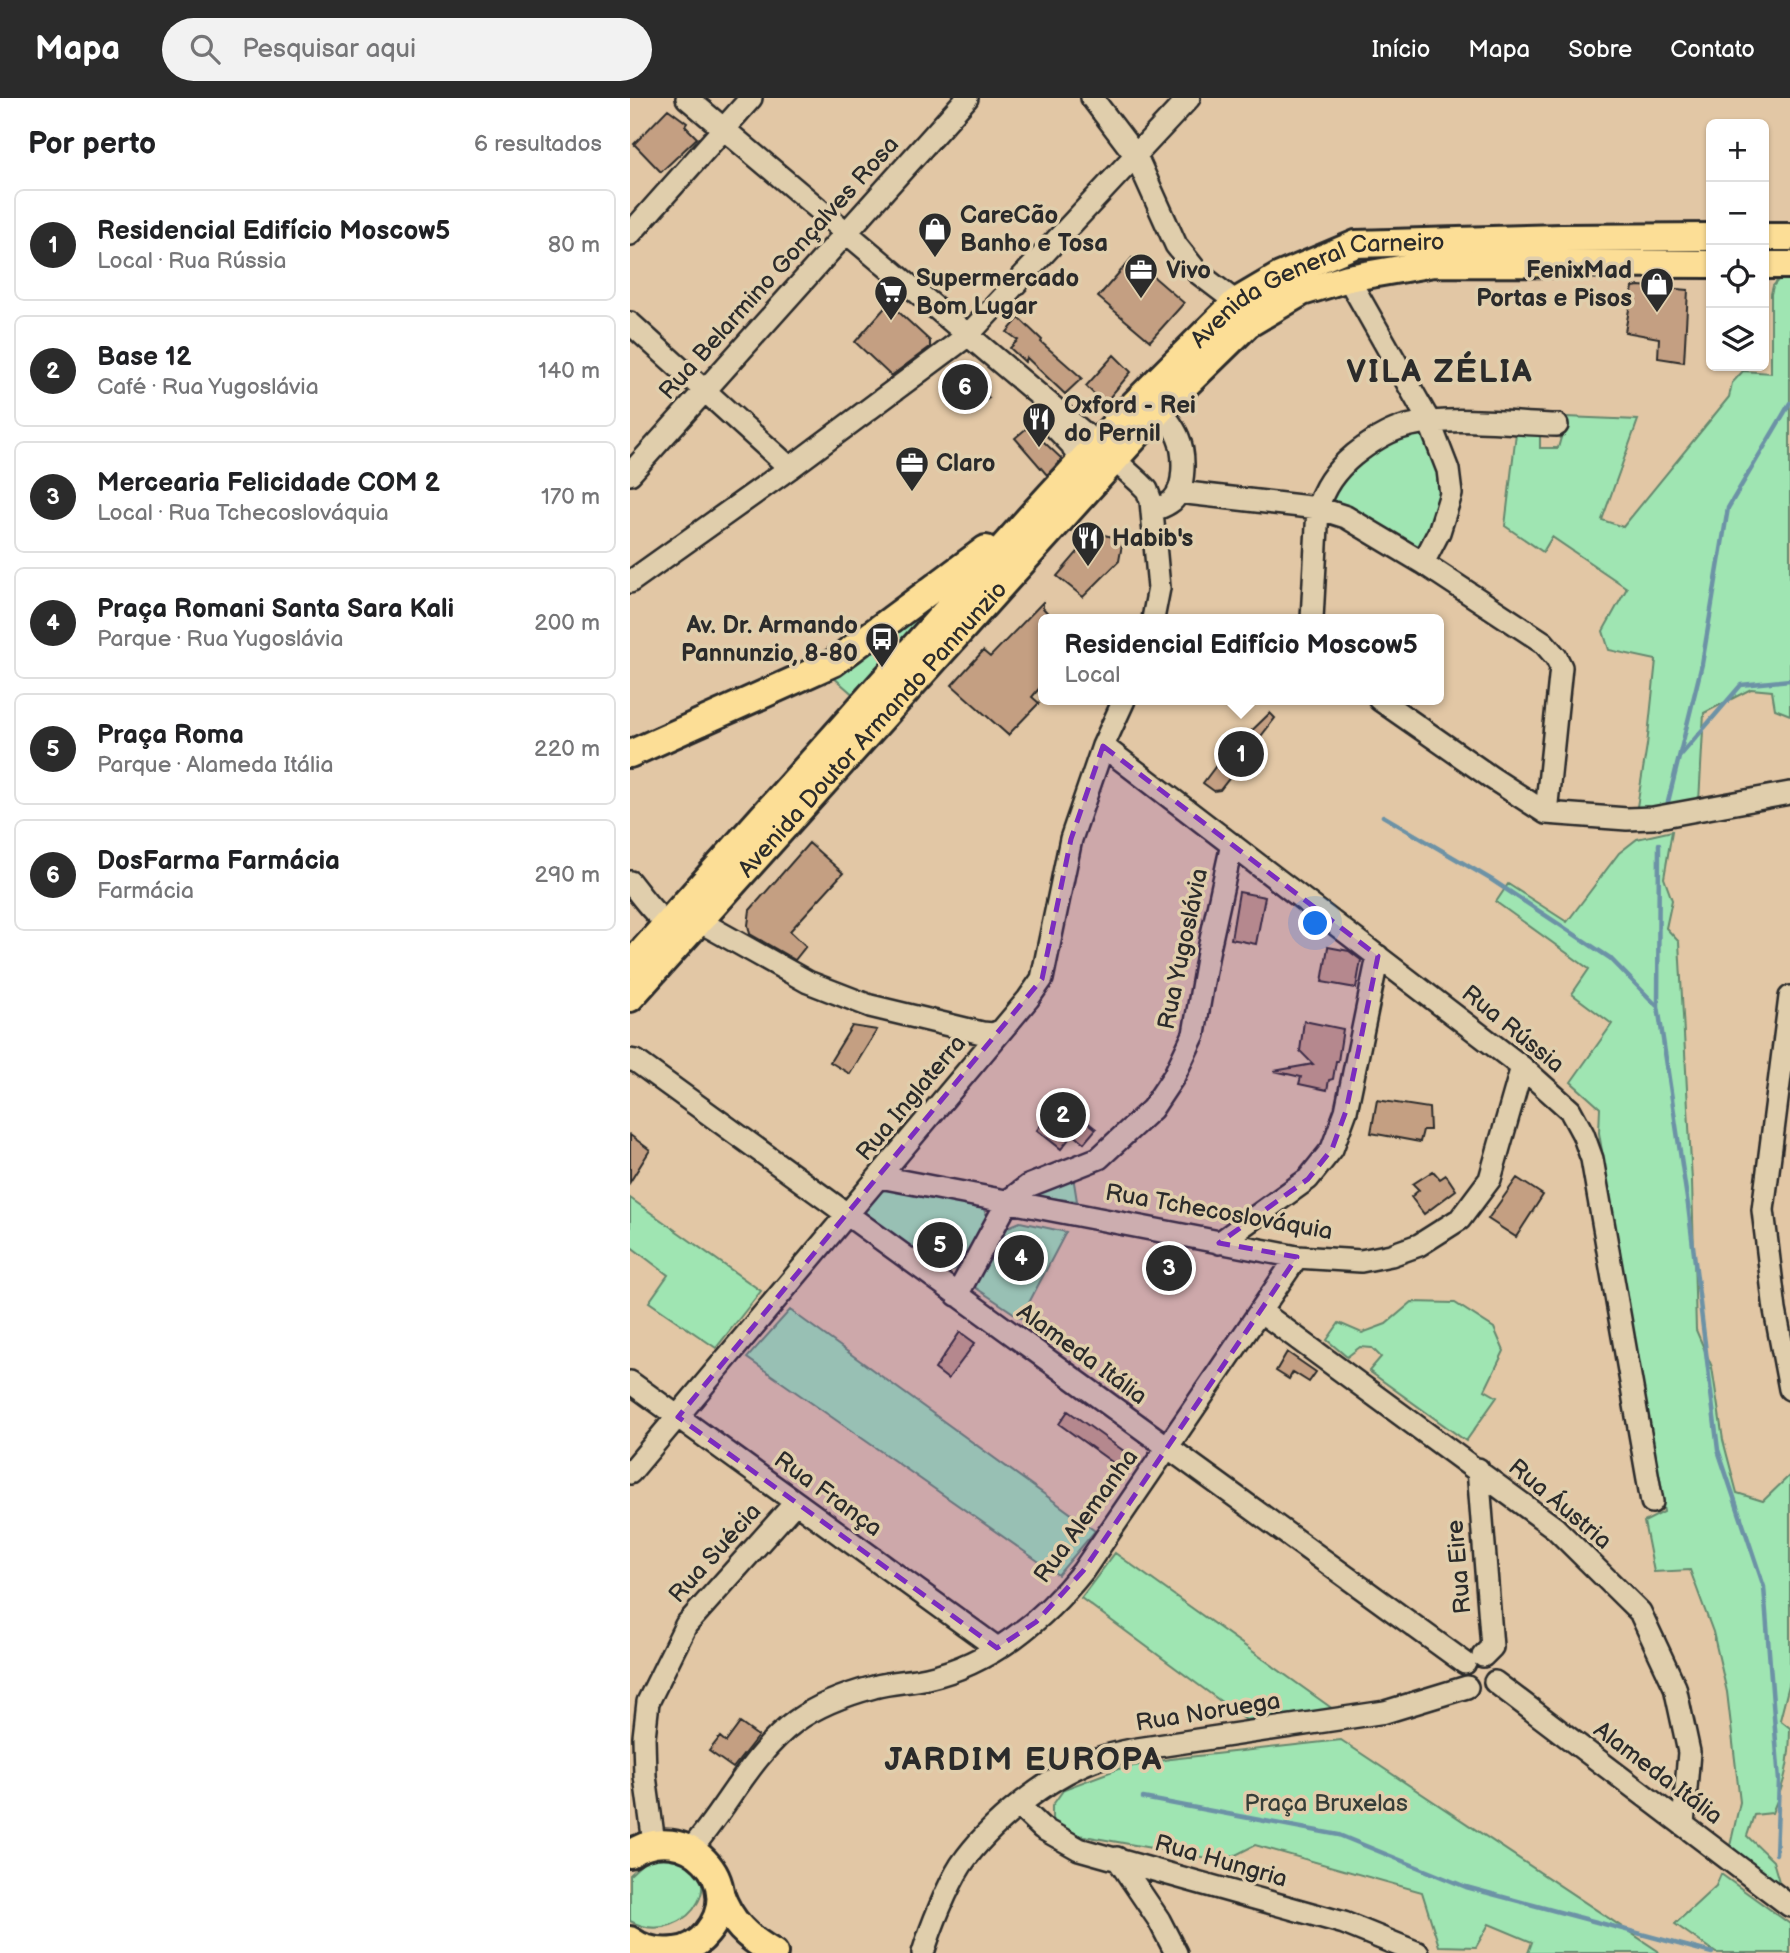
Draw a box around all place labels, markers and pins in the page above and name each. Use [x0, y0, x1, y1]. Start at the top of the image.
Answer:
place label: CareCão Banho e Tosa [960, 201, 1108, 258]
shop icon: CareCão Banho e Tosa [916, 210, 954, 259]
office icon: Vivo [1122, 251, 1160, 300]
place label: Vivo [1166, 256, 1211, 285]
place label: FenixMad Portas e Pisos [1476, 256, 1632, 313]
place label: Supermercado Bom Lugar [916, 264, 1079, 321]
shop icon: FenixMad Portas e Pisos [1638, 265, 1676, 314]
supermarket icon: Supermercado Bom Lugar [872, 273, 910, 322]
pin: 6 [942, 361, 988, 413]
place label: Oxford - Rei do Pernil [1064, 391, 1196, 448]
restaurant icon: Oxford - Rei do Pernil [1020, 400, 1058, 449]
office icon: Claro [893, 444, 931, 493]
place label: Claro [936, 449, 996, 478]
restaurant icon: Habib's [1069, 519, 1107, 568]
place label: Habib's [1112, 524, 1194, 553]
place label: Av. Dr. Armando Pannunzio, 8-80 [681, 611, 858, 668]
bus stop icon: Av. Dr. Armando Pannunzio, 8-80 [863, 620, 901, 669]
pin: 1 [1218, 728, 1264, 780]
pin: 2 [1040, 1089, 1086, 1141]
pin: 5 [917, 1219, 963, 1271]
pin: 4 [998, 1232, 1044, 1284]
pin: 3 [1146, 1242, 1192, 1294]

